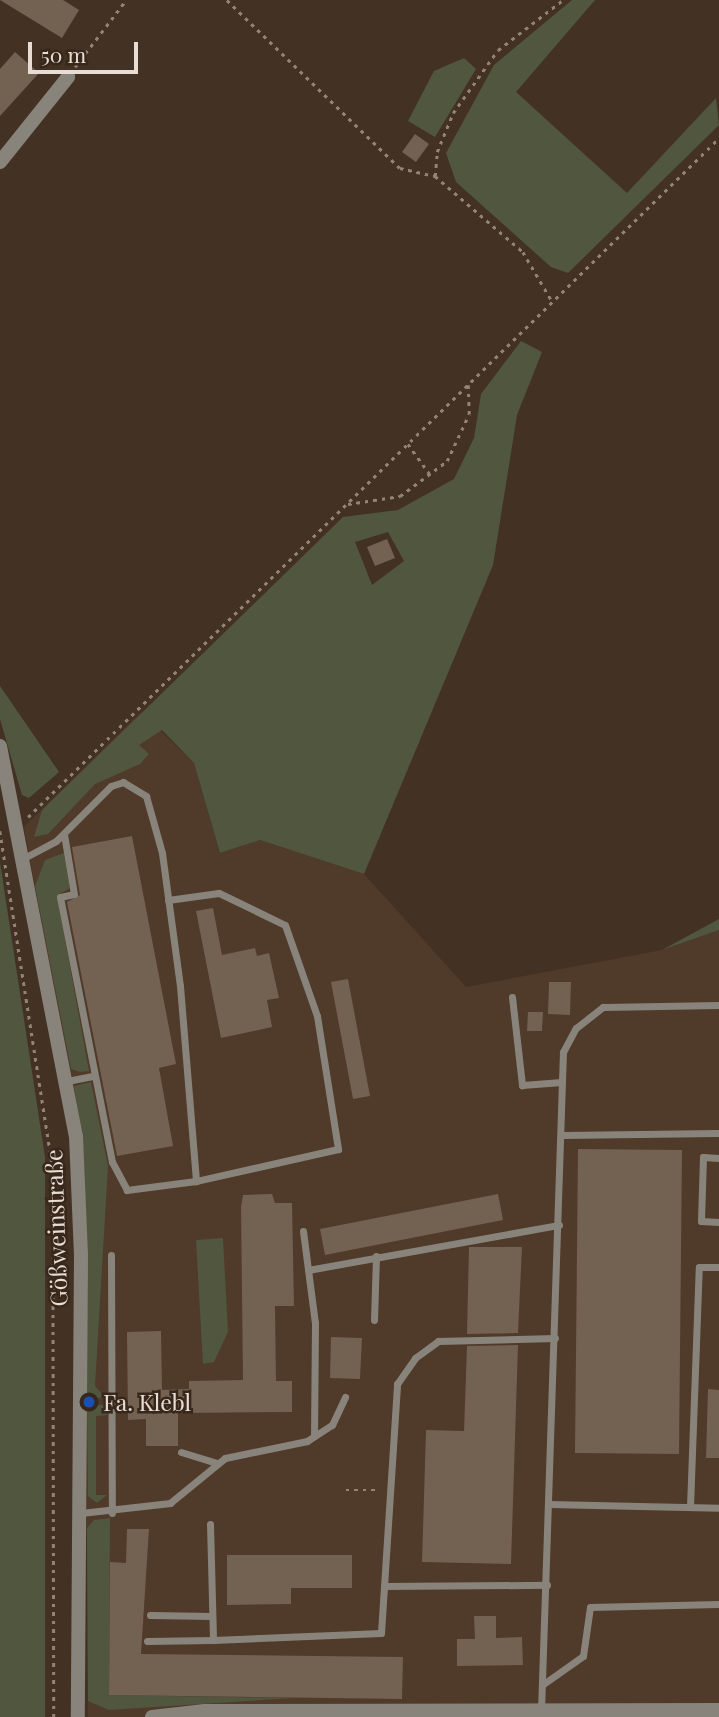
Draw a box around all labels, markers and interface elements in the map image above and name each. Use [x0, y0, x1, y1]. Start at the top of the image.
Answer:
scale bar [32, 28, 142, 72]
text: 50 m [41, 40, 86, 68]
street label: Gößweinstraße [39, 1149, 73, 1307]
place label: Fa. Klebl [103, 1388, 191, 1416]
marker: Fa. Klebl [81, 1394, 97, 1410]

